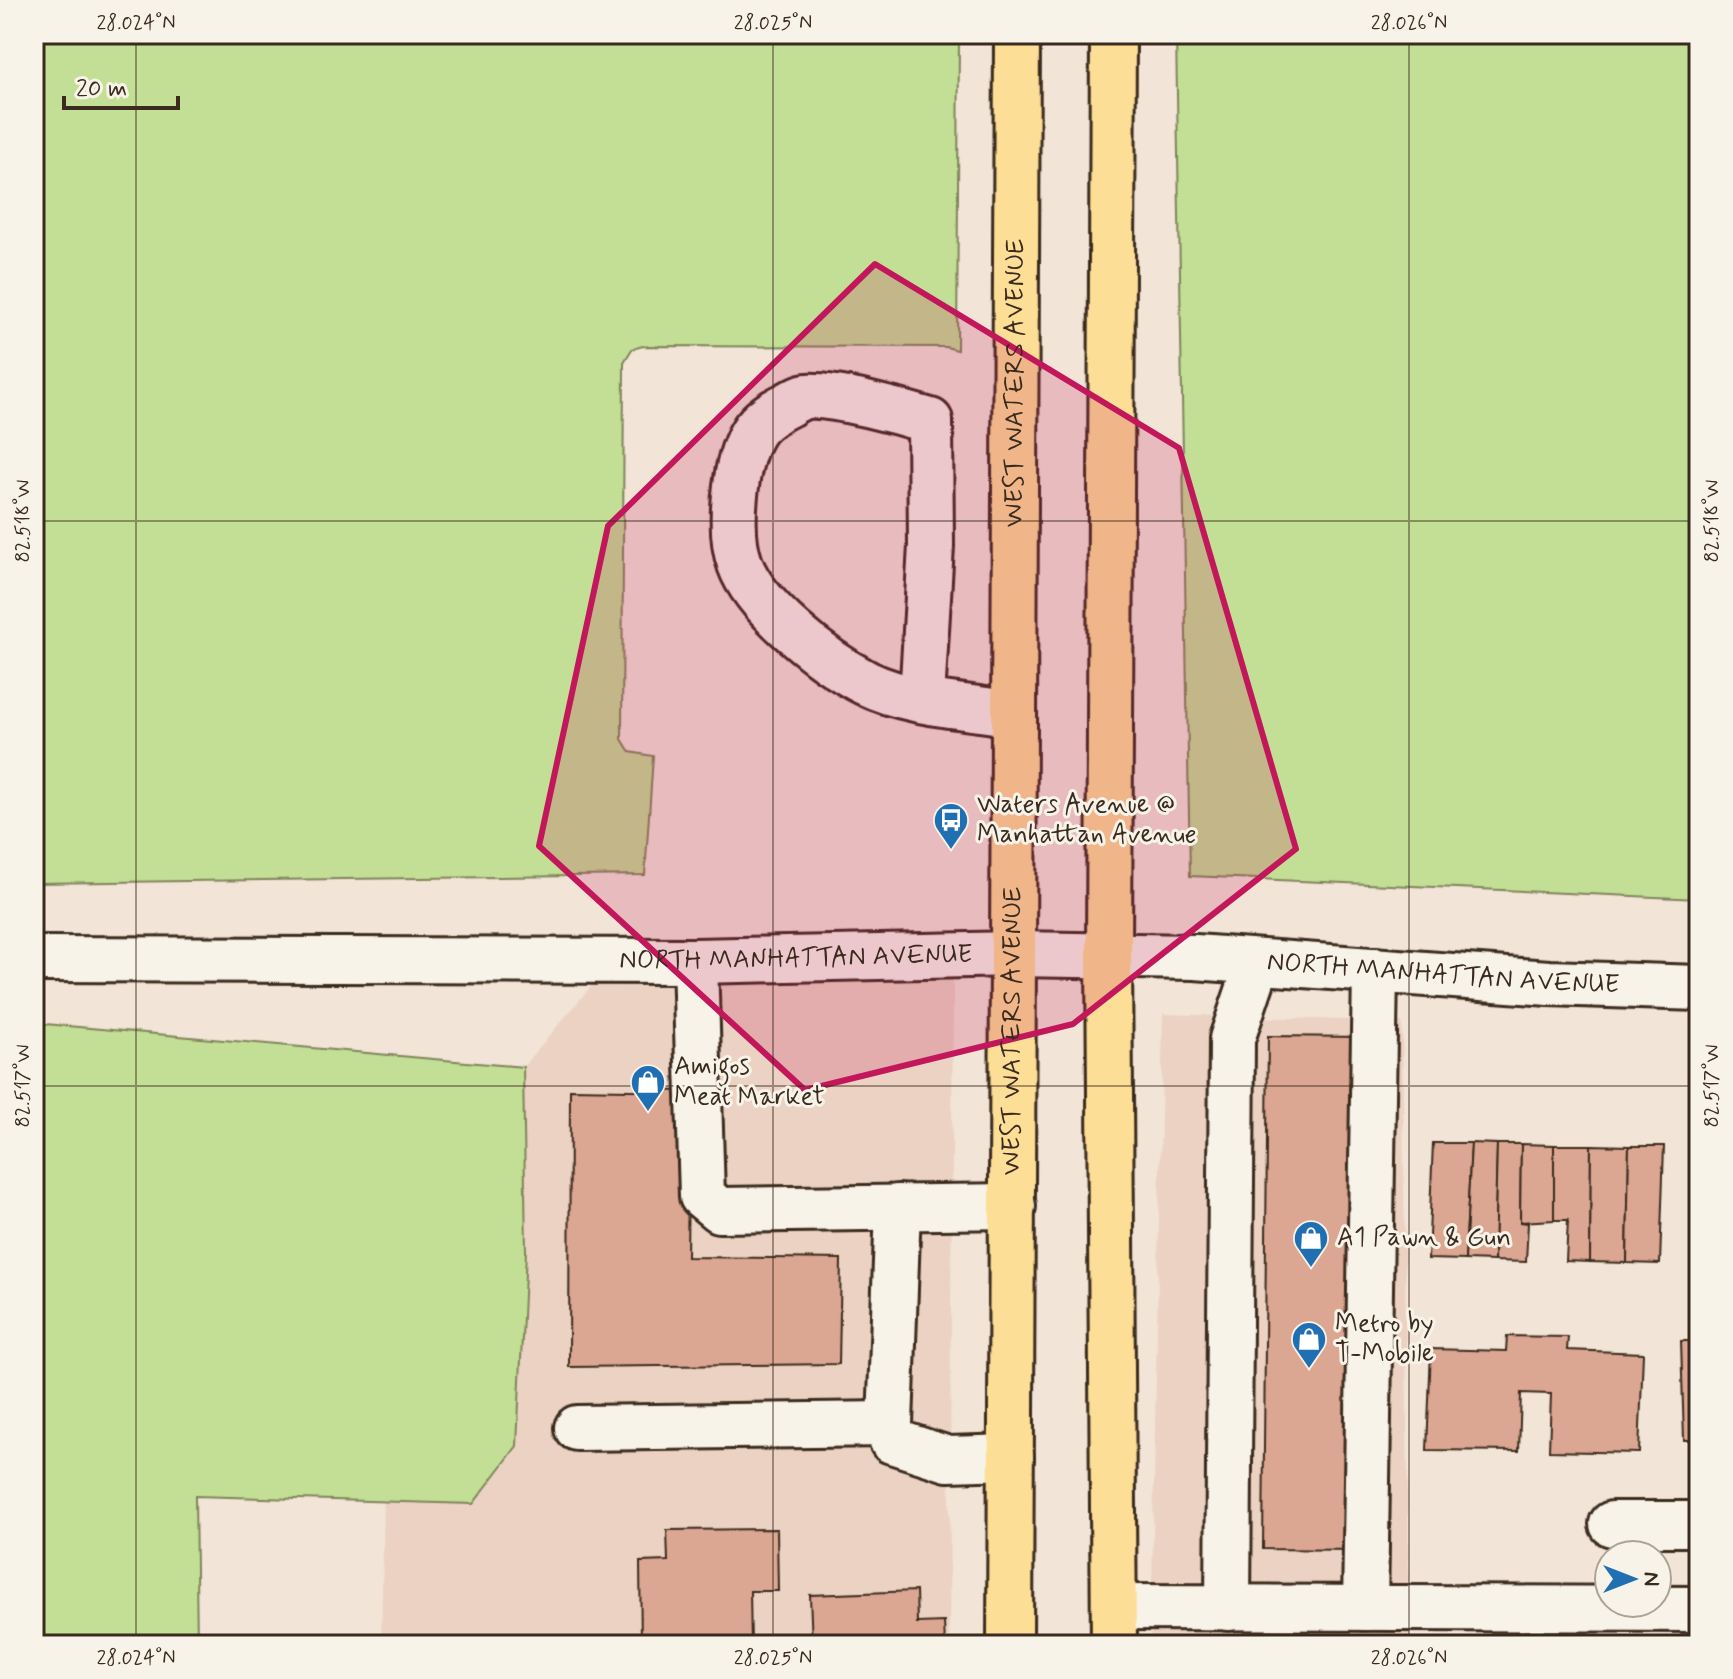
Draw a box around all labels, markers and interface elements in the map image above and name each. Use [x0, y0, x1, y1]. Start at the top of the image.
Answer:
text: 28.024°N [96, 10, 176, 37]
text: 28.025°N [734, 10, 812, 37]
text: 28.026°N [1371, 10, 1447, 37]
scale bar [64, 60, 178, 110]
text: 20 m [76, 74, 127, 105]
street label: WEST WATERS AVENUE [998, 239, 1033, 527]
text: 82.518°W [10, 480, 37, 562]
text: 82.518°W [1699, 480, 1726, 562]
place label: Waters Avenue @ Manhattan Avenue [977, 788, 1197, 852]
bus stop icon: Waters Avenue @ Manhattan Avenue [932, 801, 970, 851]
street label: WEST WATERS AVENUE [995, 887, 1030, 1175]
street label: NORTH MANHATTAN AVENUE [619, 938, 973, 978]
street label: NORTH MANHATTAN AVENUE [1266, 945, 1620, 1002]
text: 82.517°W [10, 1044, 37, 1128]
text: 82.517°W [1699, 1044, 1726, 1128]
place label: Amigos Meat Market [674, 1050, 825, 1114]
shop icon: Amigos Meat Market [629, 1063, 667, 1113]
shop icon: A1 Pawn & Gun [1292, 1219, 1330, 1269]
place label: A1 Pawn & Gun [1337, 1221, 1511, 1255]
place label: Metro by T-Mobile [1335, 1307, 1434, 1371]
shop icon: Metro by T-Mobile [1290, 1320, 1328, 1370]
north arrow [1593, 1539, 1673, 1619]
text: N [1637, 1572, 1665, 1586]
text: 28.024°N [96, 1645, 176, 1672]
text: 28.025°N [734, 1645, 812, 1672]
text: 28.026°N [1371, 1645, 1447, 1672]

